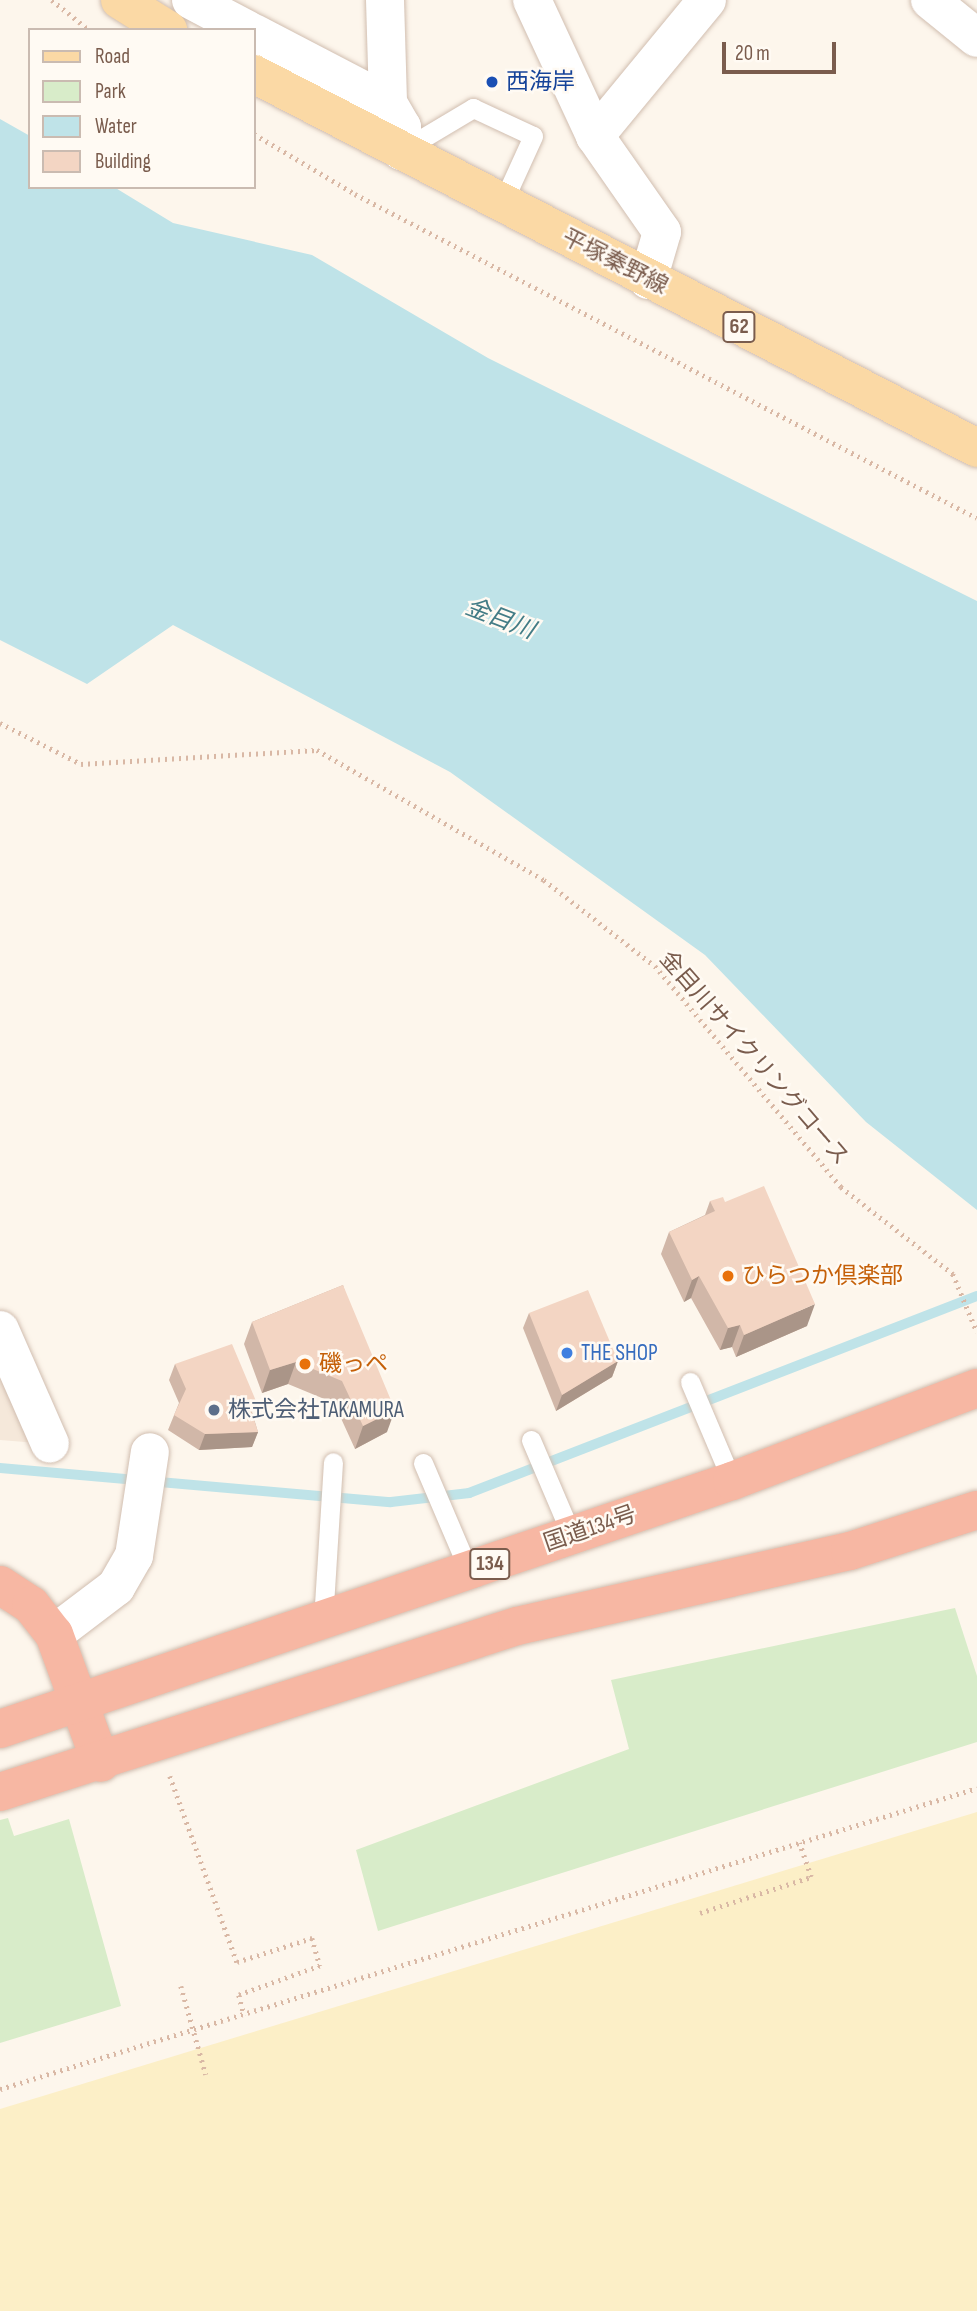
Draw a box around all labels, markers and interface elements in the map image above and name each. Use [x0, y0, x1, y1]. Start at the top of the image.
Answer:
legend [28, 28, 256, 189]
scale bar [725, 28, 839, 72]
text: 20 m [735, 41, 770, 66]
text: Road [95, 44, 130, 69]
place label: 西海岸 [506, 68, 575, 96]
marker: 西海岸 [484, 74, 500, 90]
text: Park [95, 79, 126, 104]
text: Water [95, 114, 137, 139]
text: Building [95, 149, 151, 174]
street label: 平塚秦野線 [558, 224, 672, 300]
road number: 62 [722, 310, 756, 344]
water label: 金目川 [461, 593, 539, 645]
street label: 金目川サイクリングコース [653, 945, 855, 1171]
place label: ひらつか倶楽部 [742, 1262, 903, 1290]
marker: ひらつか倶楽部 [720, 1268, 736, 1284]
place label: THE SHOP [581, 1339, 658, 1367]
marker: THE SHOP [559, 1345, 575, 1361]
place label: 磯っペ [319, 1350, 388, 1378]
marker: 磯っペ [297, 1356, 313, 1372]
place label: 株式会社TAKAMURA [228, 1396, 404, 1424]
marker: 株式会社TAKAMURA [206, 1402, 222, 1418]
street label: 国道134号 [540, 1500, 640, 1558]
road number: 134 [469, 1546, 511, 1582]

